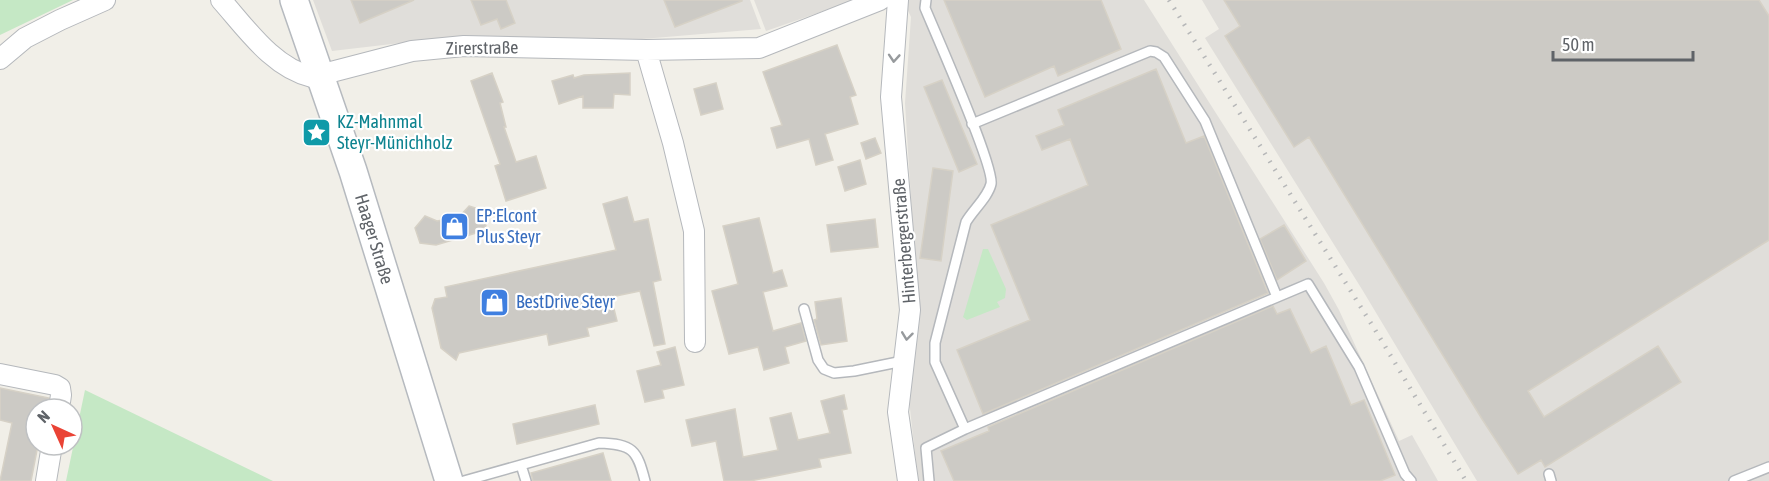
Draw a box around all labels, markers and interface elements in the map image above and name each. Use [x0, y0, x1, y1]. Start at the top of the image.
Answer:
scale bar [1553, 24, 1692, 62]
text: 50 m [1562, 34, 1594, 55]
street label: Zirerstraße [446, 36, 518, 59]
one-way arrow [888, 54, 901, 63]
place label: KZ-Mahnmal Steyr-Münichholz [337, 111, 453, 153]
place icon: KZ-Mahnmal Steyr-Münichholz [300, 116, 332, 148]
street label: Hinterbergerstraße [888, 178, 919, 305]
street label: Haager Straße [351, 191, 398, 287]
place label: EP:Elcont Plus Steyr [476, 205, 541, 247]
shop icon: EP:Elcont Plus Steyr [439, 210, 471, 242]
shop icon: BestDrive Steyr [479, 286, 511, 318]
place label: BestDrive Steyr [516, 291, 616, 312]
one-way arrow [901, 332, 914, 341]
north arrow [24, 397, 84, 457]
text: N [34, 407, 53, 426]

